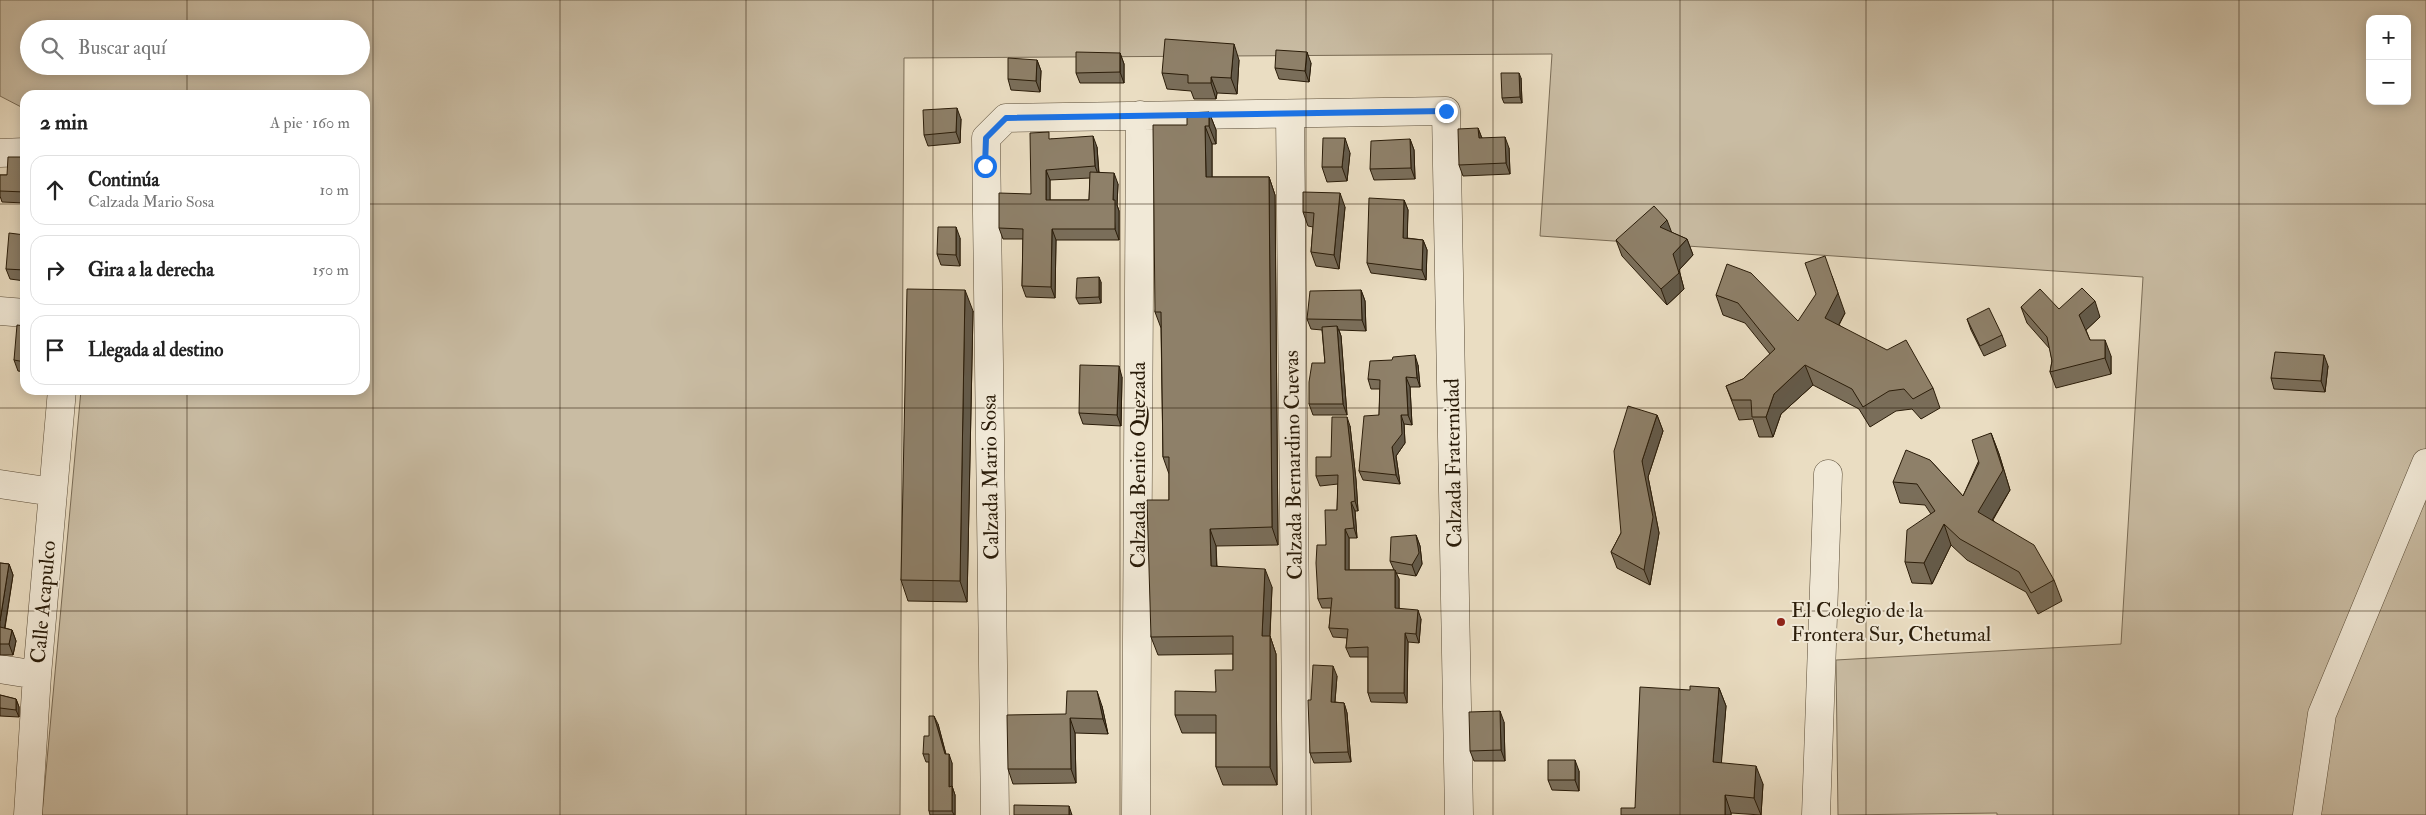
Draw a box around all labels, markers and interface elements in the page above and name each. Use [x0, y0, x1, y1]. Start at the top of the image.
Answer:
map controls [2366, 15, 2411, 105]
button: + [2366, 15, 2411, 60]
search box [20, 20, 370, 75]
icon: search [38, 34, 66, 62]
text: Buscar aquí [78, 36, 166, 60]
button: − [2366, 60, 2411, 105]
route end [1435, 100, 1458, 123]
text: 2 min [40, 109, 88, 136]
text: A pie · 160 m [270, 113, 350, 133]
route start [974, 155, 997, 178]
text: Continúa [88, 168, 159, 192]
icon: ahead [41, 176, 69, 204]
text: 10 m [319, 180, 349, 200]
text: Calzada Mario Sosa [88, 192, 214, 212]
icon: right [41, 256, 69, 284]
text: Gira a la derecha [88, 258, 214, 282]
text: 150 m [312, 260, 349, 280]
icon: arrive [41, 336, 69, 364]
text: Llegada al destino [88, 338, 223, 362]
street label: Calzada Bernardino Cuevas [1278, 350, 1309, 580]
street label: Calzada Benito Quezada [1125, 361, 1152, 568]
street label: Calzada Fraternidad [1439, 377, 1468, 548]
street label: Calzada Mario Sosa [976, 394, 1005, 560]
street label: Calle Acapulco [25, 539, 62, 665]
place label: El Colegio de la Frontera Sur, Chetumal [1791, 597, 1992, 648]
marker: El Colegio de la Frontera Sur, Chetumal [1775, 616, 1787, 628]

